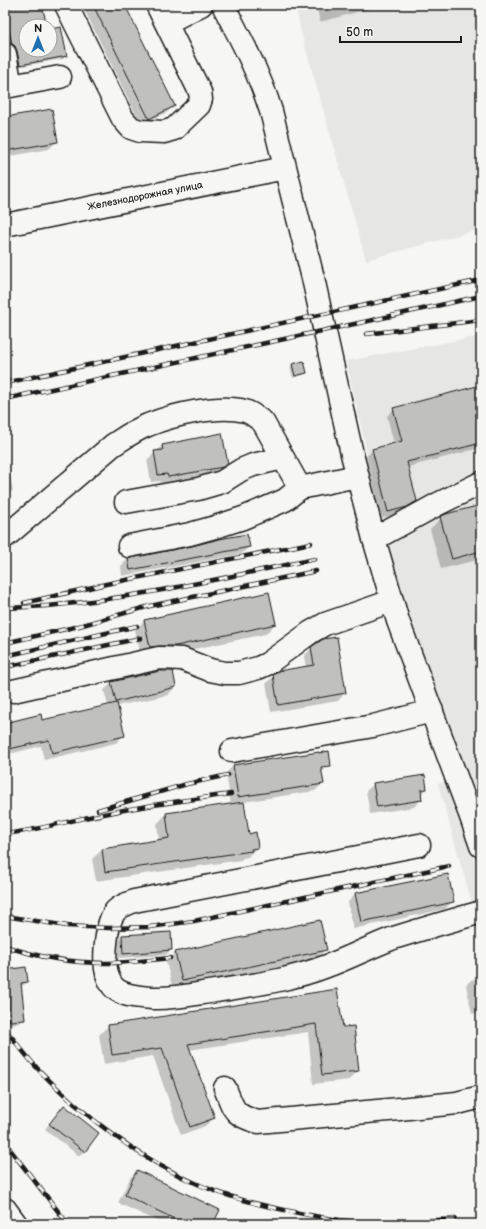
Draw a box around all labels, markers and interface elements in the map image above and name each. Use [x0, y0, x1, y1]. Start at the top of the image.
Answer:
north arrow [18, 18, 58, 58]
scale bar [340, 18, 461, 44]
text: N [34, 22, 42, 35]
text: 50 m [346, 25, 373, 40]
street label: Железнодорожная улица [86, 179, 204, 213]

